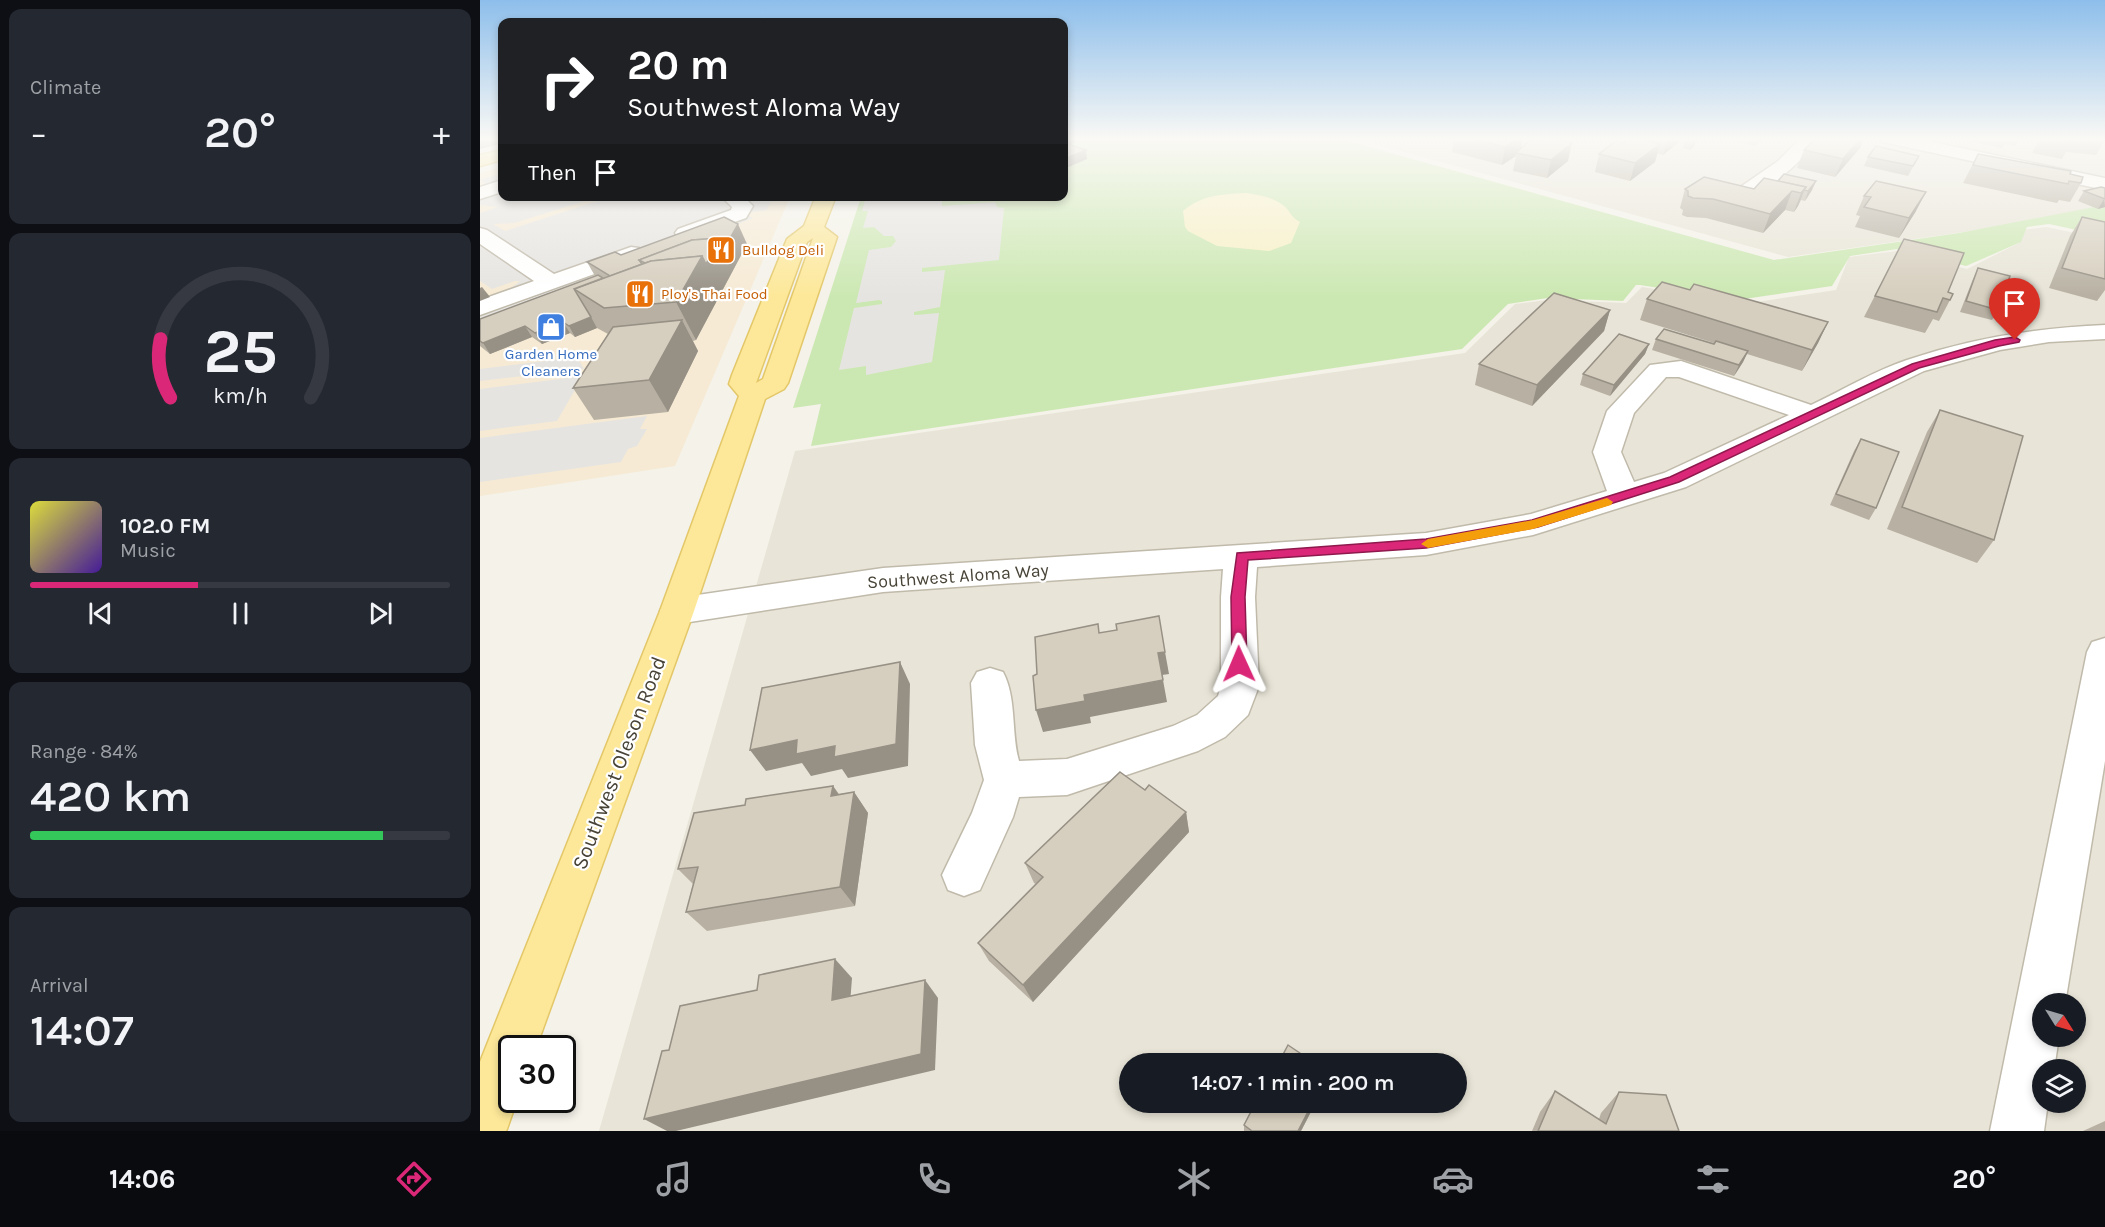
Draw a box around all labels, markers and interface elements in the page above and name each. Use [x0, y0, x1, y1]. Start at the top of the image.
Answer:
text: 20 m [627, 40, 729, 90]
icon: right [528, 42, 606, 120]
text: Climate [30, 76, 101, 99]
text: Southwest Aloma Way [627, 91, 900, 123]
text: 20° [204, 106, 276, 158]
text: − [30, 114, 47, 152]
text: + [433, 114, 450, 152]
icon: arrive [589, 156, 622, 189]
text: Then [528, 160, 577, 186]
restaurant icon: Bulldog Deli [705, 234, 737, 266]
place label: Bulldog Deli [742, 241, 824, 259]
restaurant icon: Ploy's Thai Food [624, 278, 656, 310]
pin [1989, 278, 2040, 340]
place label: Ploy's Thai Food [661, 285, 768, 303]
icon: arrive [1998, 287, 2031, 320]
shop icon: Garden Home Cleaners [535, 311, 567, 343]
text: 25 [203, 315, 277, 388]
place label: Garden Home Cleaners [505, 345, 597, 380]
text: km/h [213, 384, 267, 409]
text: 102.0 FM [120, 513, 211, 539]
text: Music [120, 539, 176, 562]
street label: Southwest Aloma Way [866, 559, 1050, 593]
icon: previous [84, 597, 117, 630]
icon: pause [224, 597, 257, 630]
icon: next [364, 597, 397, 630]
position arrow [1207, 632, 1271, 696]
street label: Southwest Oleson Road [567, 653, 671, 873]
text: Range · 84% [30, 740, 138, 763]
text: 420 km [30, 770, 191, 822]
text: Arrival [30, 974, 89, 997]
north arrow [2032, 993, 2086, 1047]
map controls [2032, 993, 2086, 1113]
text: 14:07 [30, 1004, 134, 1056]
speed limit sign: 30 [498, 1035, 576, 1113]
button: layers [2032, 1059, 2086, 1113]
text: 14:07 · 1 min · 200 m [1191, 1070, 1395, 1096]
icon: directions [393, 1158, 435, 1200]
icon: music [653, 1158, 695, 1200]
icon: phone [913, 1158, 955, 1200]
icon: climate [1173, 1158, 1215, 1200]
icon: car [1432, 1158, 1474, 1200]
icon: filters [1692, 1158, 1734, 1200]
text: 14:06 [109, 1163, 175, 1195]
text: 20° [1952, 1163, 1996, 1195]

